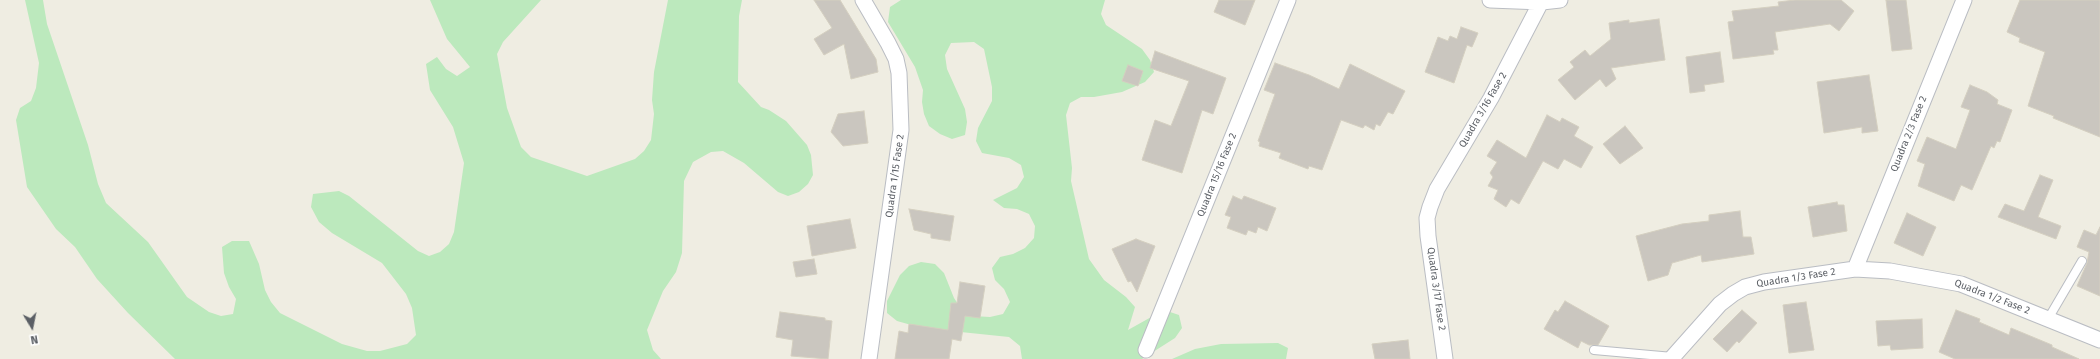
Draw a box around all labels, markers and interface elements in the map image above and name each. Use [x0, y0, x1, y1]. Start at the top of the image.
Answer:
street label: Quadra 3/16 Fase 2 [1457, 70, 1509, 150]
street label: Quadra 2/3 Fase 2 [1888, 94, 1930, 174]
street label: Quadra 15/16 Fase 2 [1195, 131, 1239, 219]
street label: Quadra 1/15 Fase 2 [883, 134, 907, 218]
street label: Quadra 3/17 Fase 2 [1424, 247, 1448, 331]
street label: Quadra 1/3 Fase 2 [1756, 266, 1836, 290]
street label: Quadra 1/2 Fase 2 [1953, 277, 2031, 317]
north arrow [12, 307, 52, 347]
text: N [29, 332, 39, 346]

